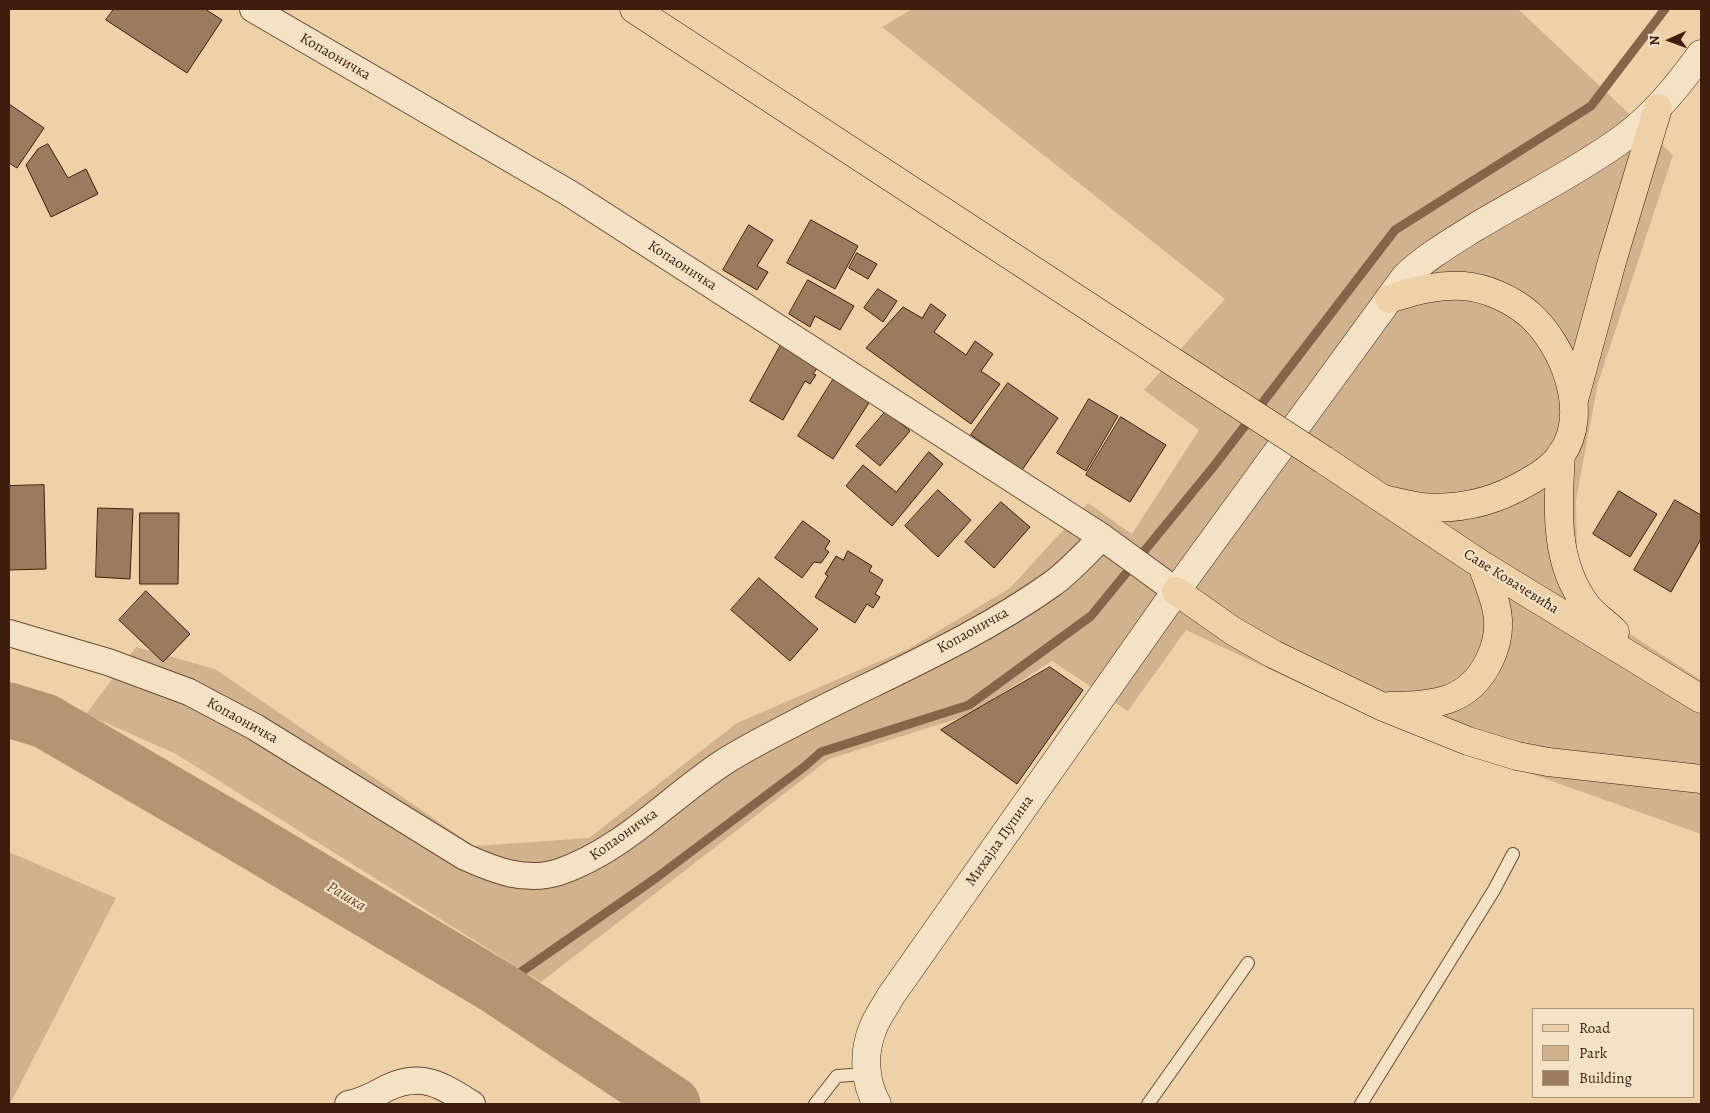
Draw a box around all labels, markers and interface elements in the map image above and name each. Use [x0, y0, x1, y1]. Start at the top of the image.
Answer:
north arrow [1645, 15, 1695, 65]
street label: Копаоничка [296, 29, 374, 85]
text: N [1645, 35, 1664, 46]
street label: Копаоничка [644, 237, 720, 295]
street label: Саве Ковачевића [1460, 546, 1562, 618]
street label: Копаоничка [934, 604, 1012, 658]
street label: Копаоничка [203, 694, 281, 748]
street label: Михајла Пупина [962, 792, 1038, 890]
street label: Копаоничка [587, 805, 661, 865]
water label: Рашка [323, 878, 369, 916]
legend [1532, 1008, 1695, 1098]
text: Road [1579, 1018, 1610, 1038]
text: Park [1579, 1043, 1607, 1063]
text: Building [1579, 1068, 1632, 1088]

